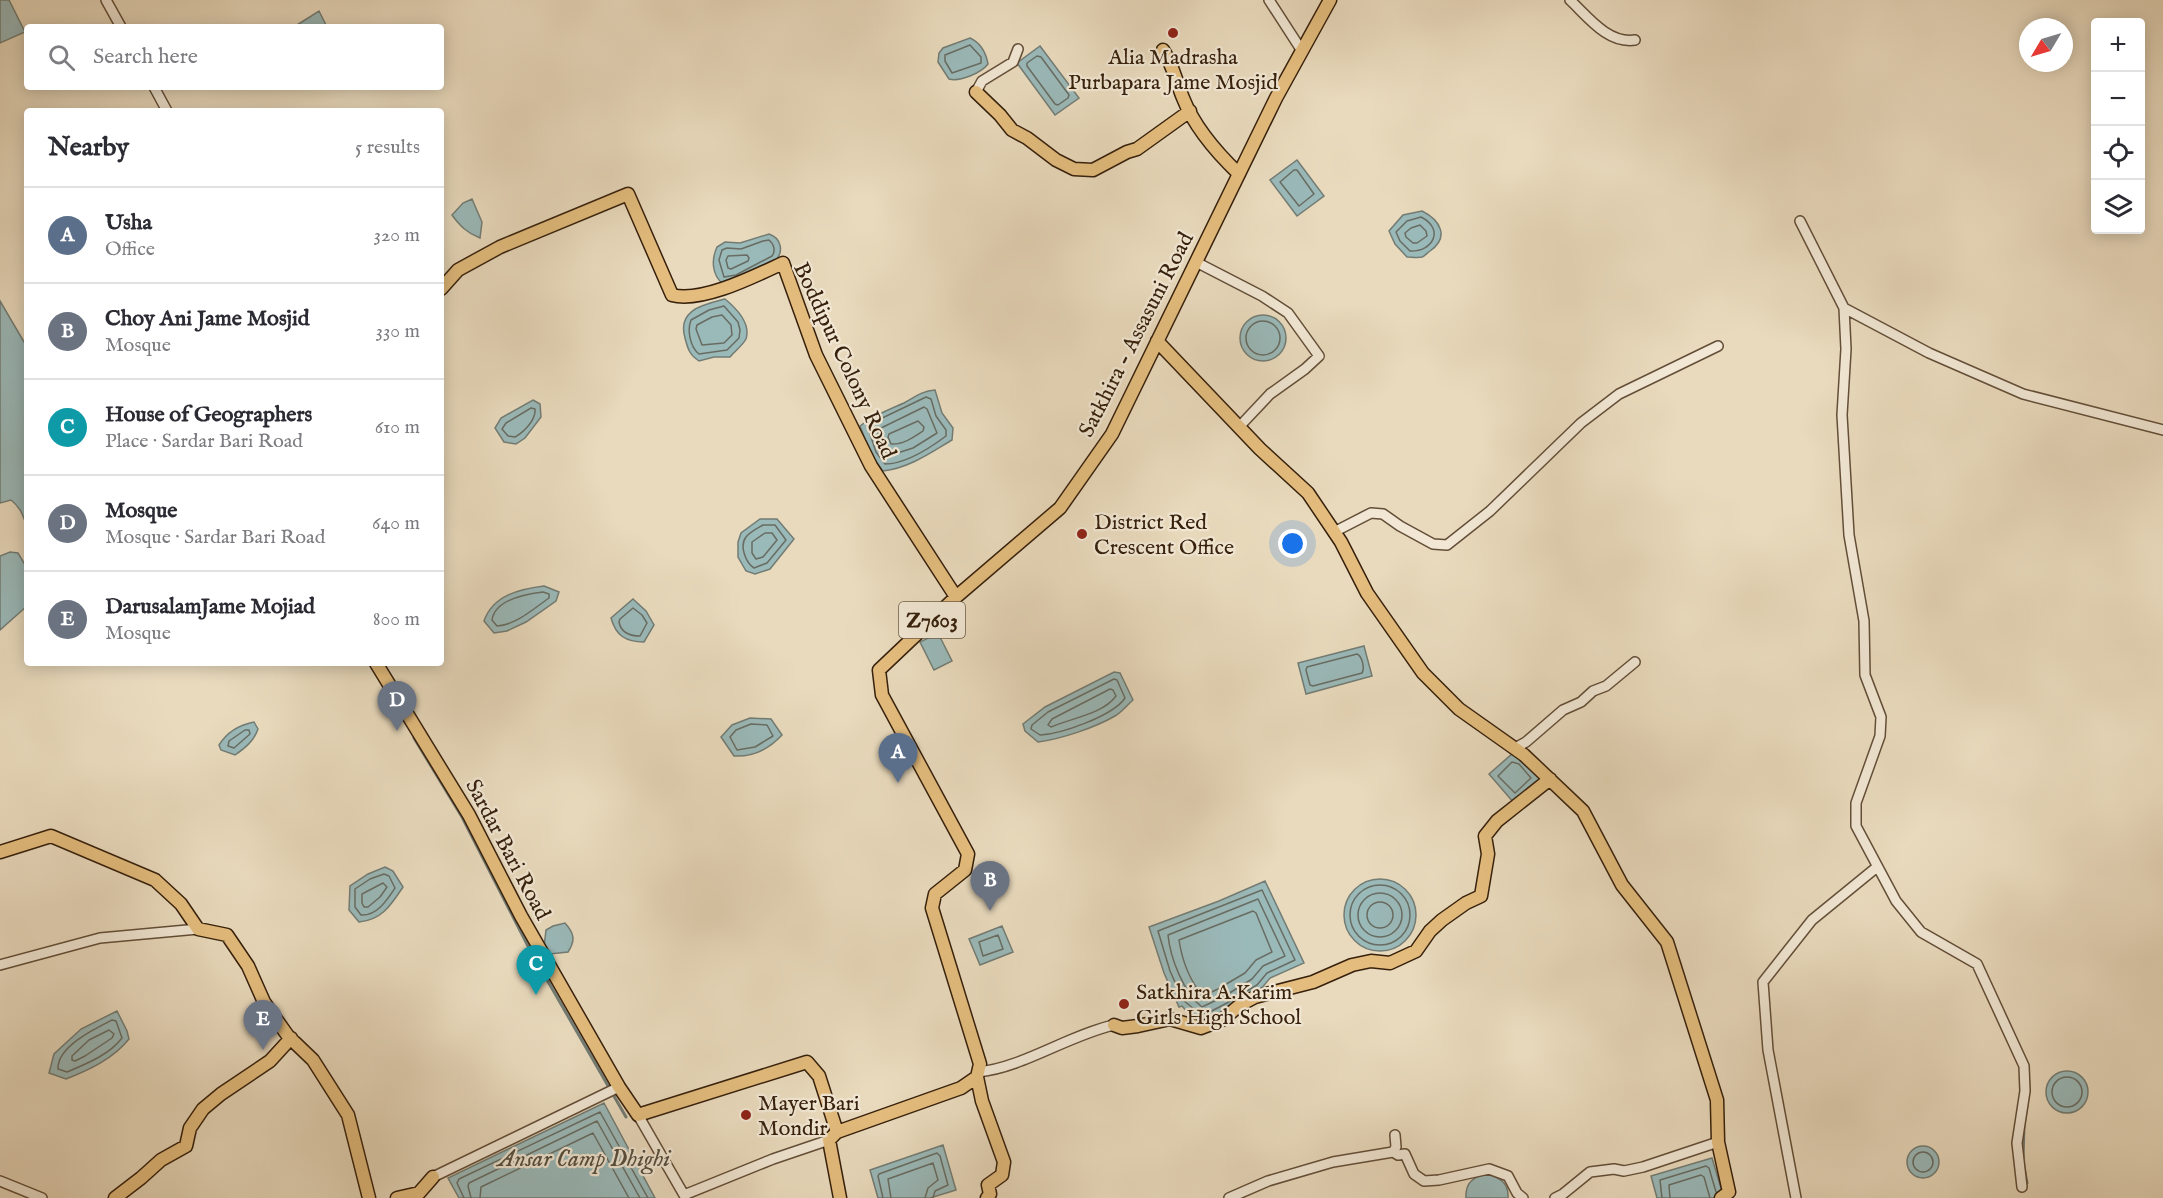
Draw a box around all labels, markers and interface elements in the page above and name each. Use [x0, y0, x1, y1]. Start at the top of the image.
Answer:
north arrow [2019, 18, 2073, 72]
map controls [2091, 18, 2145, 234]
button: + [2091, 18, 2145, 72]
search box [24, 24, 444, 90]
marker: Alia Madrasha Purbapara Jame Mosjid [1166, 26, 1180, 40]
icon: search [45, 41, 78, 74]
text: Search here [93, 43, 198, 71]
place label: Alia Madrasha Purbapara Jame Mosjid [1068, 44, 1278, 97]
button: − [2091, 72, 2145, 126]
button: locate [2091, 126, 2145, 180]
text: Nearby [48, 131, 129, 164]
text: 5 results [355, 135, 420, 160]
button: layers [2091, 180, 2145, 234]
text: Usha [105, 209, 152, 237]
text: A [61, 223, 74, 248]
text: 320 m [374, 223, 420, 248]
street label: Satkhira - Assasuni Road [1073, 228, 1201, 442]
text: Office [105, 237, 155, 262]
street label: Boddipur Colony Road [786, 258, 902, 464]
text: Choy Ani Jame Mosjid [105, 305, 309, 333]
text: B [61, 319, 74, 344]
text: 330 m [375, 319, 420, 344]
text: Mosque [105, 333, 171, 358]
text: House of Geographers [105, 401, 312, 429]
text: C [60, 415, 75, 440]
text: 610 m [375, 415, 420, 440]
text: Place · Sardar Bari Road [105, 429, 303, 454]
text: Mosque [105, 497, 177, 525]
place label: District Red Crescent Office [1094, 509, 1234, 562]
text: D [59, 511, 76, 536]
text: 640 m [372, 511, 420, 536]
text: Mosque · Sardar Bari Road [105, 525, 325, 550]
marker: District Red Crescent Office [1075, 527, 1089, 541]
your location [1278, 529, 1307, 558]
text: DarusalamJame Mojiad [105, 593, 315, 621]
road number: Z7603 [899, 602, 965, 638]
text: E [61, 607, 74, 632]
text: 800 m [373, 607, 420, 632]
text: Mosque [105, 621, 171, 646]
pin: D [378, 682, 416, 731]
pin: A [878, 734, 918, 783]
street label: Sardar Bari Road [458, 775, 556, 925]
pin: B [970, 862, 1010, 911]
pin: C [516, 946, 556, 995]
place label: Satkhira A.Karim Girls High School [1136, 979, 1301, 1032]
marker: Satkhira A.Karim Girls High School [1117, 997, 1131, 1011]
pin: E [244, 1000, 282, 1050]
place label: Mayer Bari Mondir [758, 1090, 860, 1143]
marker: Mayer Bari Mondir [739, 1108, 753, 1122]
water label: Ansar Camp Dhighi [495, 1144, 672, 1175]

